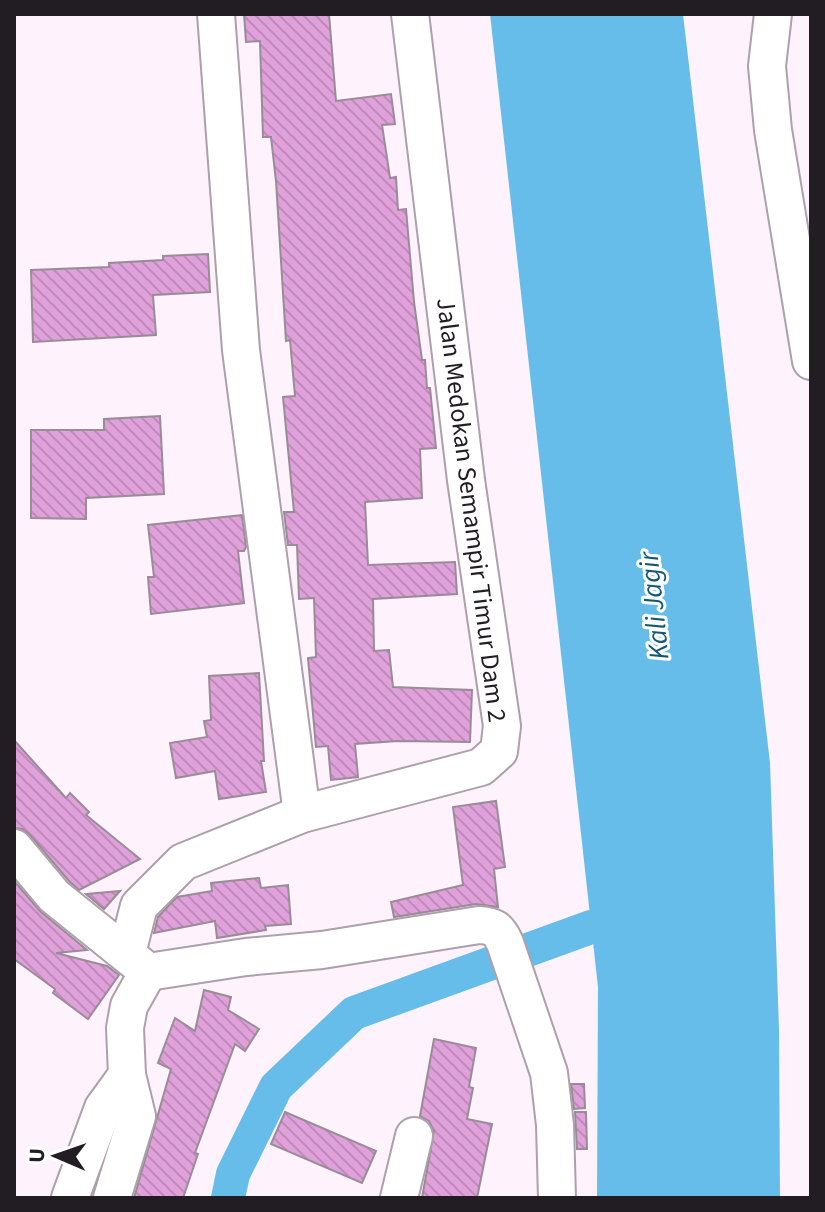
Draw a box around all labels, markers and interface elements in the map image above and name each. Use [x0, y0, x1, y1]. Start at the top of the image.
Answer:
street label: Jalan Medokan Semampir Timur Dam 2 [427, 296, 516, 724]
water label: Kali Jagir [628, 549, 680, 662]
north arrow [16, 1116, 96, 1196]
text: U [21, 1147, 53, 1163]

